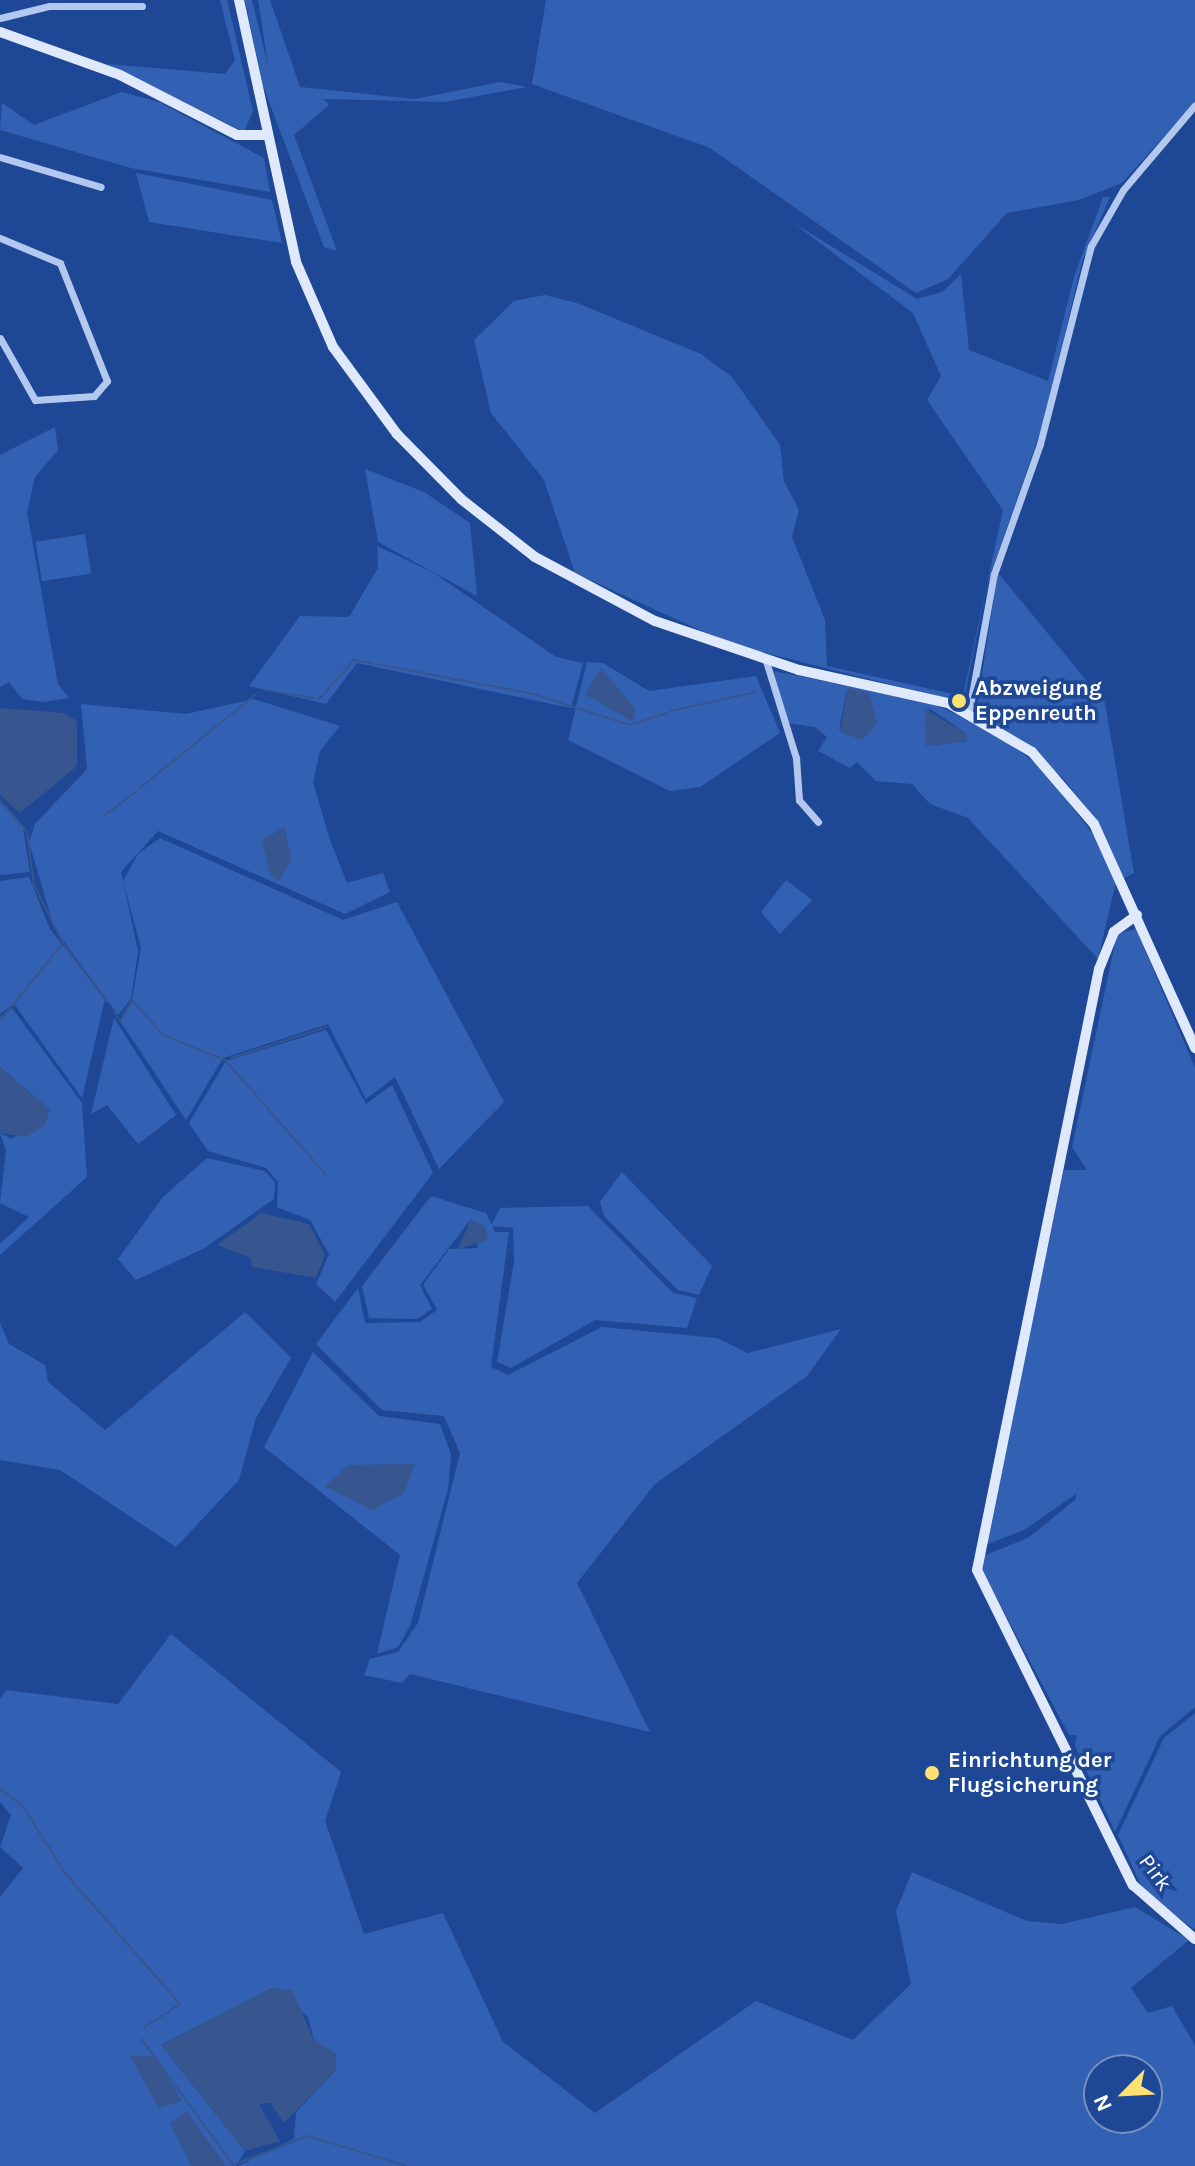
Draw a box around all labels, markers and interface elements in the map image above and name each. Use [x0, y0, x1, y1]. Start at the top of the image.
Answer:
place label: Abzweigung Eppenreuth [975, 675, 1102, 726]
marker: Abzweigung Eppenreuth [950, 692, 968, 710]
place label: Einrichtung der Flugsicherung [948, 1747, 1111, 1798]
marker: Einrichtung der Flugsicherung [923, 1764, 941, 1782]
street label: Pirk [1133, 1849, 1177, 1897]
north arrow [1083, 2054, 1163, 2134]
text: N [1088, 2090, 1118, 2115]

